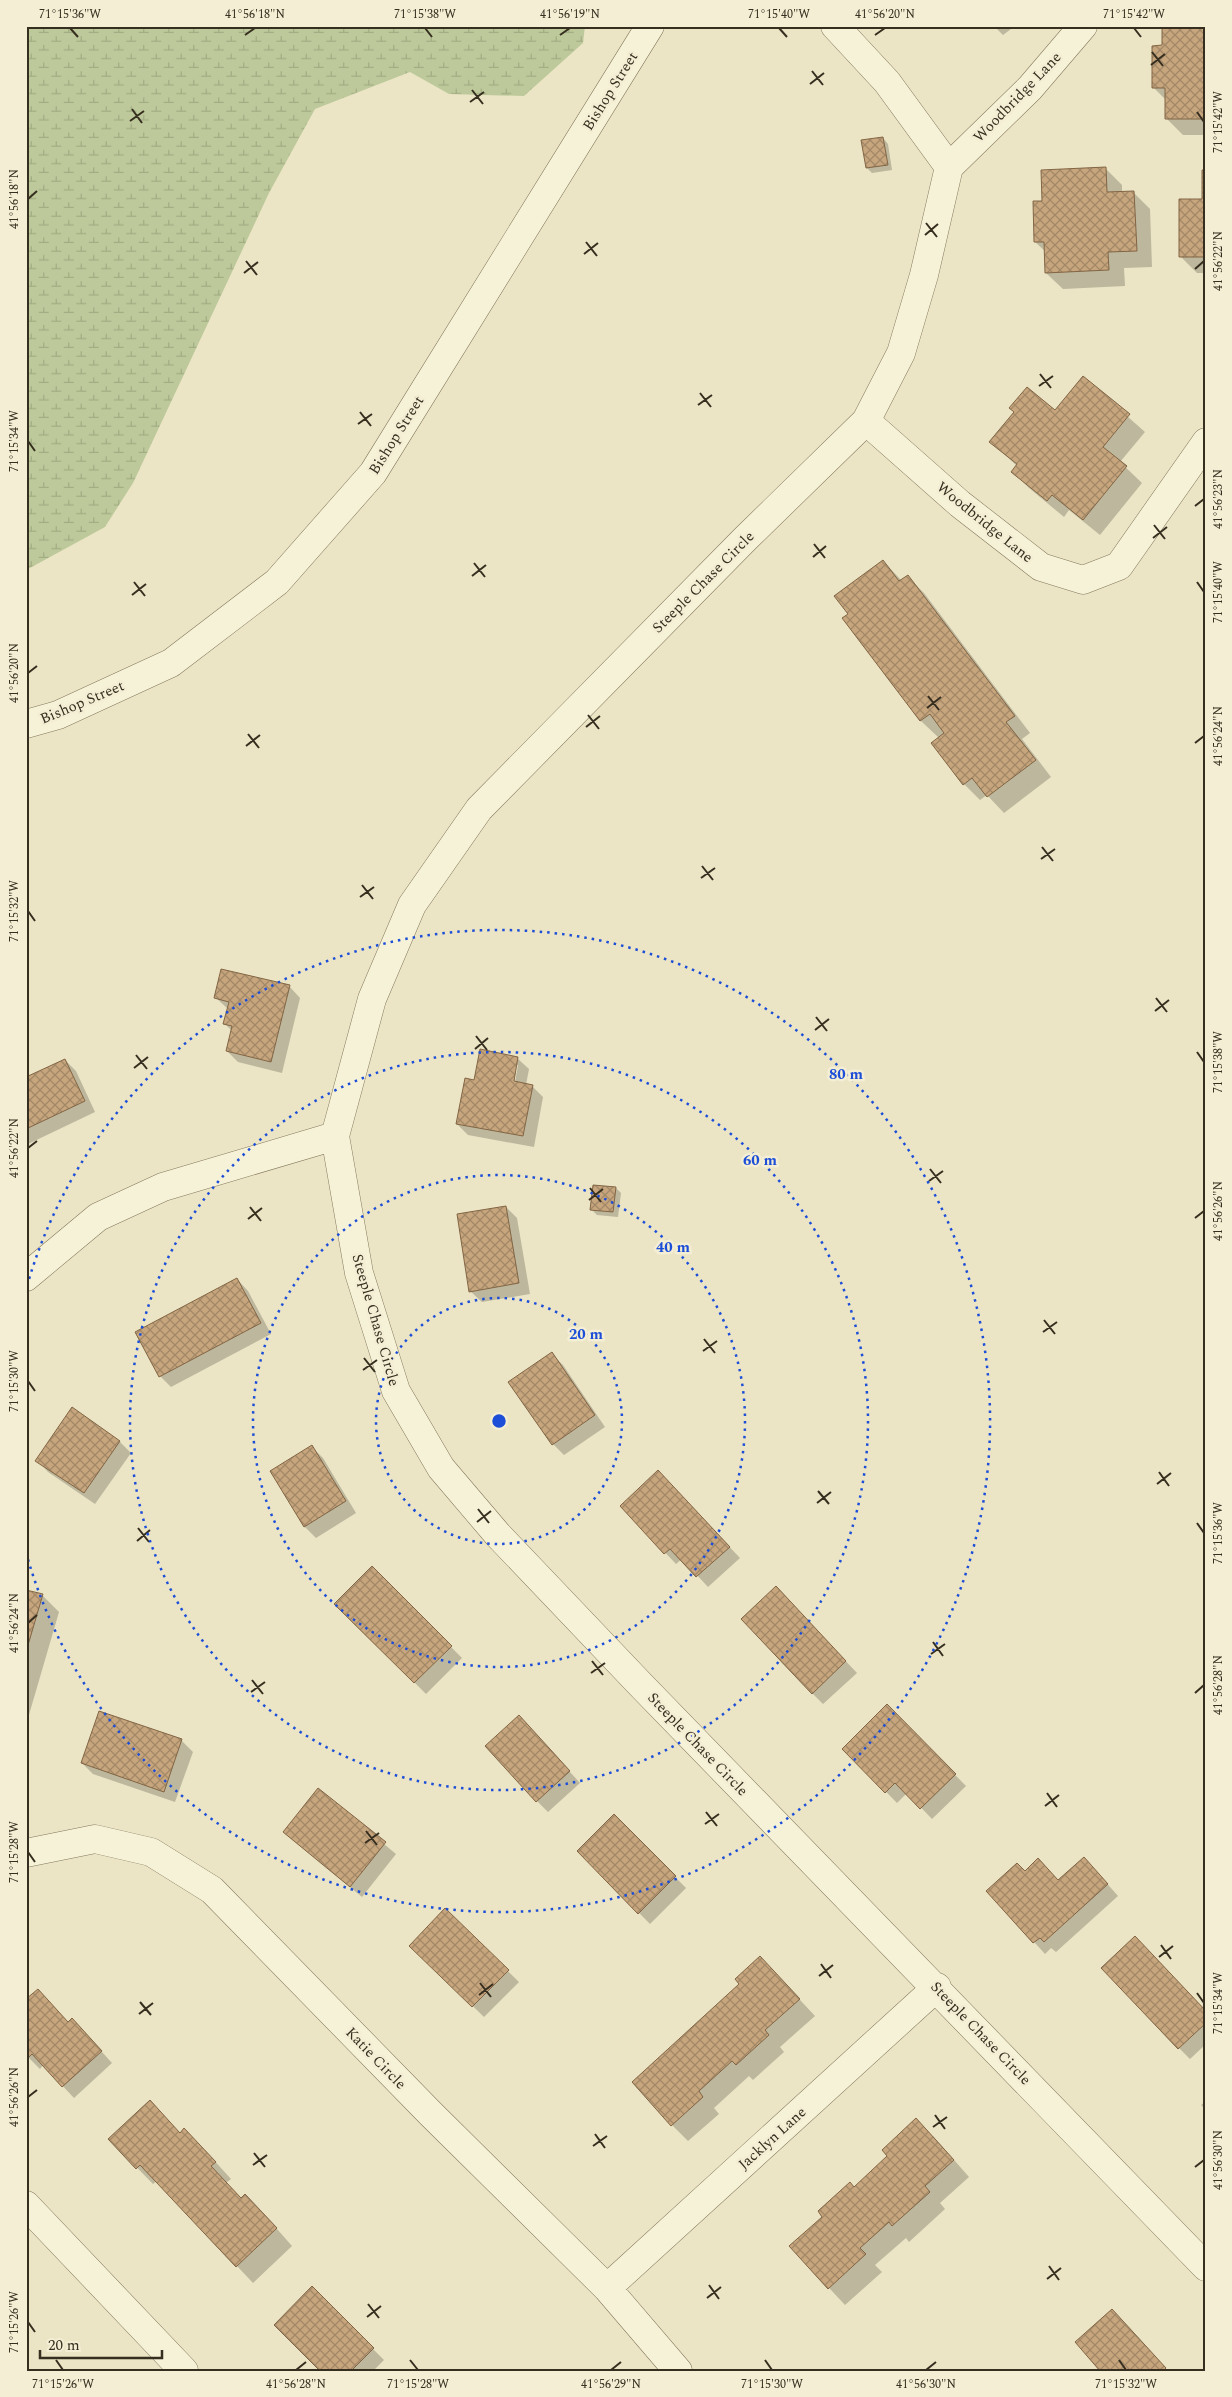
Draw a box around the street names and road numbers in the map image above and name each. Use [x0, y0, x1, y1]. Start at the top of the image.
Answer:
street label: Bishop Street [577, 47, 644, 135]
street label: Woodbridge Lane [968, 47, 1067, 148]
street label: Bishop Street [363, 391, 430, 479]
street label: Woodbridge Lane [931, 476, 1038, 569]
street label: Steeple Chase Circle [647, 526, 760, 639]
street label: Bishop Street [37, 674, 128, 731]
street label: Steeple Chase Circle [346, 1251, 405, 1389]
street label: Steeple Chase Circle [642, 1687, 753, 1801]
street label: Steeple Chase Circle [925, 1976, 1036, 2090]
street label: Katie Circle [340, 2022, 411, 2095]
street label: Jacklyn Lane [733, 2101, 812, 2175]

